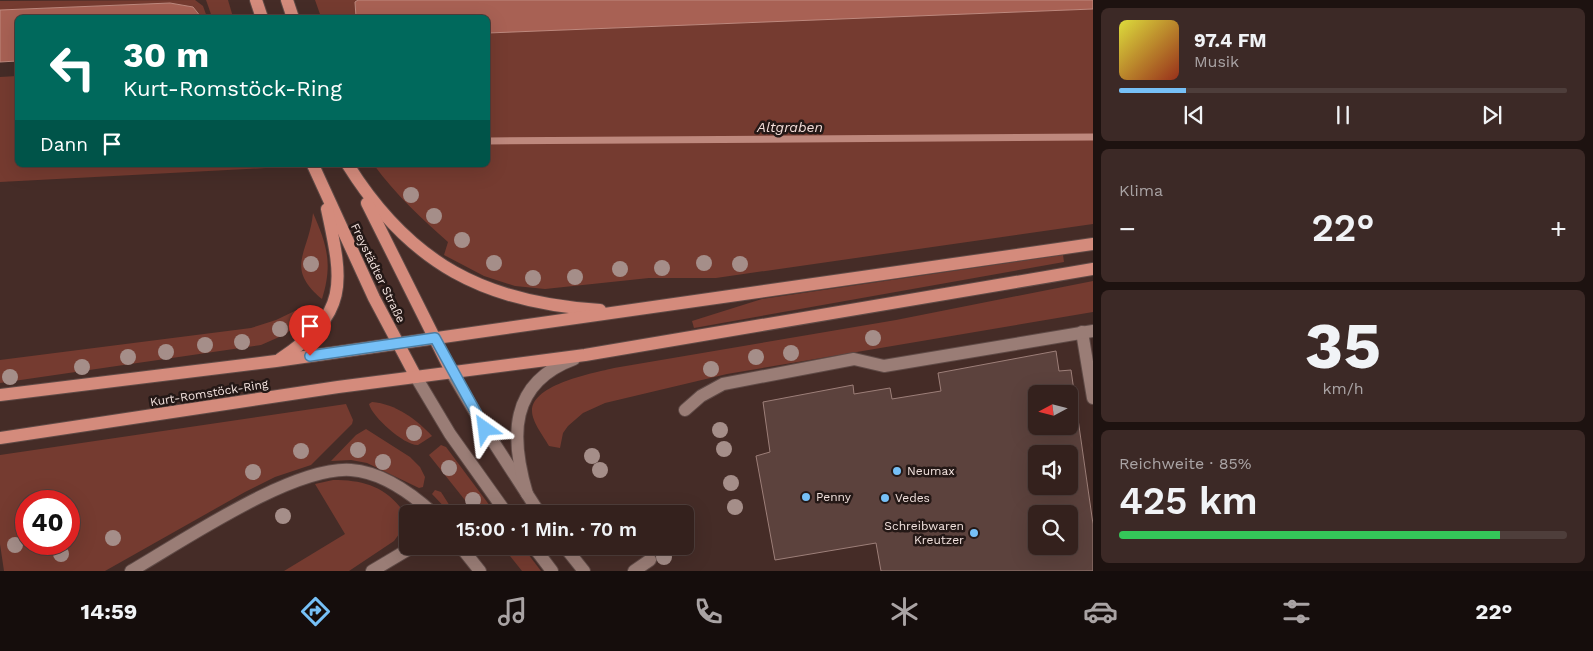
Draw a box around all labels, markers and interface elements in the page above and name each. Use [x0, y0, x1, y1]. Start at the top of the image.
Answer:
text: 97.4 FM [1194, 29, 1267, 52]
text: 30 m [123, 34, 209, 76]
icon: left [40, 35, 105, 100]
text: Musik [1194, 52, 1239, 71]
text: Kurt-Romstöck-Ring [123, 76, 342, 101]
icon: previous [1180, 101, 1208, 129]
icon: pause [1329, 101, 1357, 129]
icon: next [1478, 101, 1506, 129]
water label: Altgraben [756, 119, 823, 135]
icon: arrive [98, 130, 126, 158]
text: Dann [40, 133, 88, 156]
text: Klima [1119, 181, 1163, 200]
text: 22° [1311, 206, 1375, 250]
text: − [1119, 212, 1136, 245]
text: + [1550, 212, 1567, 245]
street label: Freystädter Straße [348, 221, 408, 325]
pin [289, 305, 331, 356]
text: 35 [1305, 308, 1381, 384]
icon: arrive [296, 312, 324, 340]
street label: Kurt-Romstöck-Ring [149, 377, 270, 409]
text: km/h [1322, 379, 1364, 398]
north arrow [1028, 385, 1078, 435]
map controls [1028, 385, 1078, 555]
position arrow [458, 402, 510, 454]
button: sound [1028, 445, 1078, 495]
text: Reichweite · 85% [1119, 454, 1252, 473]
place label: Neumax [907, 464, 955, 478]
marker: Neumax [891, 465, 903, 477]
text: 425 km [1119, 479, 1258, 523]
speed limit sign: 40 [15, 490, 80, 555]
place label: Penny [816, 490, 852, 504]
marker: Penny [800, 491, 812, 503]
place label: Vedes [895, 491, 930, 505]
marker: Vedes [879, 492, 891, 504]
button: search [1028, 505, 1078, 555]
text: 15:00 · 1 Min. · 70 m [456, 518, 637, 541]
place label: Schreibwaren Kreutzer [884, 519, 964, 547]
marker: Schreibwaren Kreutzer [968, 527, 980, 539]
icon: directions [298, 594, 333, 629]
icon: music [495, 594, 530, 629]
icon: phone [691, 594, 726, 629]
icon: climate [887, 594, 922, 629]
icon: car [1083, 594, 1118, 629]
icon: filters [1279, 594, 1314, 629]
text: 14:59 [81, 599, 137, 624]
text: 22° [1475, 599, 1512, 624]

